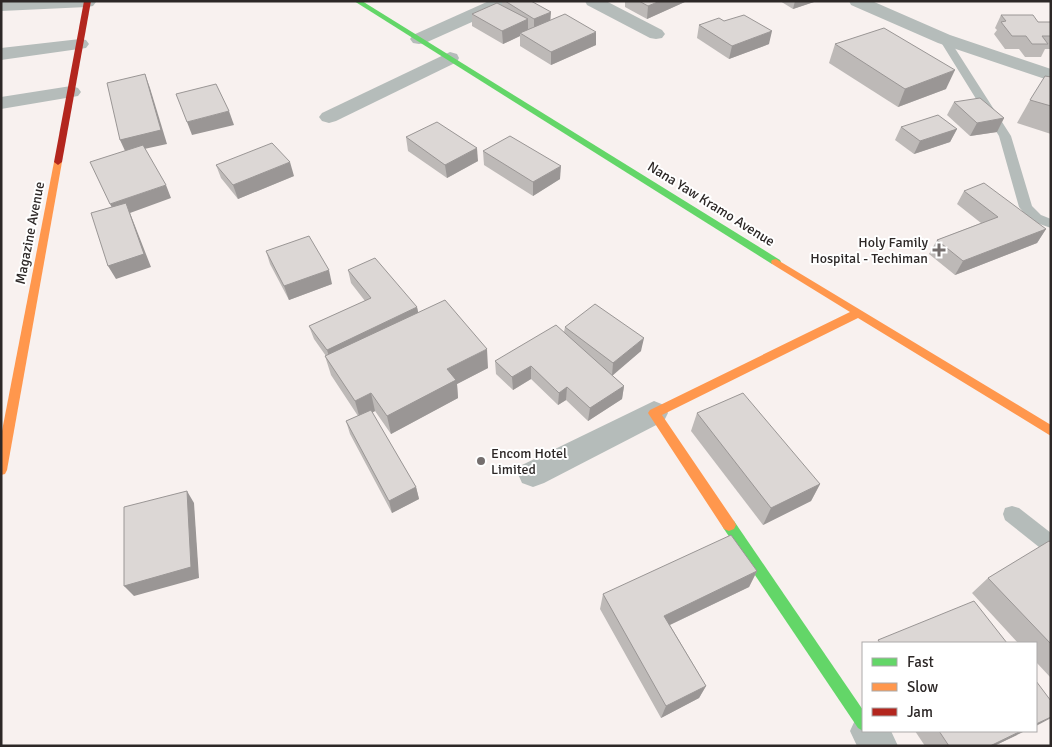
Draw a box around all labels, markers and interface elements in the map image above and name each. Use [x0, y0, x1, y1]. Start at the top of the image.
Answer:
street label: Nana Yaw Kramo Avenue [644, 158, 778, 250]
street label: Magazine Avenue [12, 180, 48, 286]
place label: Holy Family Hospital - Techiman [810, 234, 928, 267]
marker: Holy Family Hospital - Techiman [932, 243, 946, 257]
place label: Encom Hotel Limited [491, 445, 567, 478]
marker: Encom Hotel Limited [475, 455, 487, 467]
legend [862, 642, 1037, 732]
text: Fast [907, 653, 934, 671]
text: Slow [907, 678, 938, 696]
text: Jam [907, 703, 933, 721]

